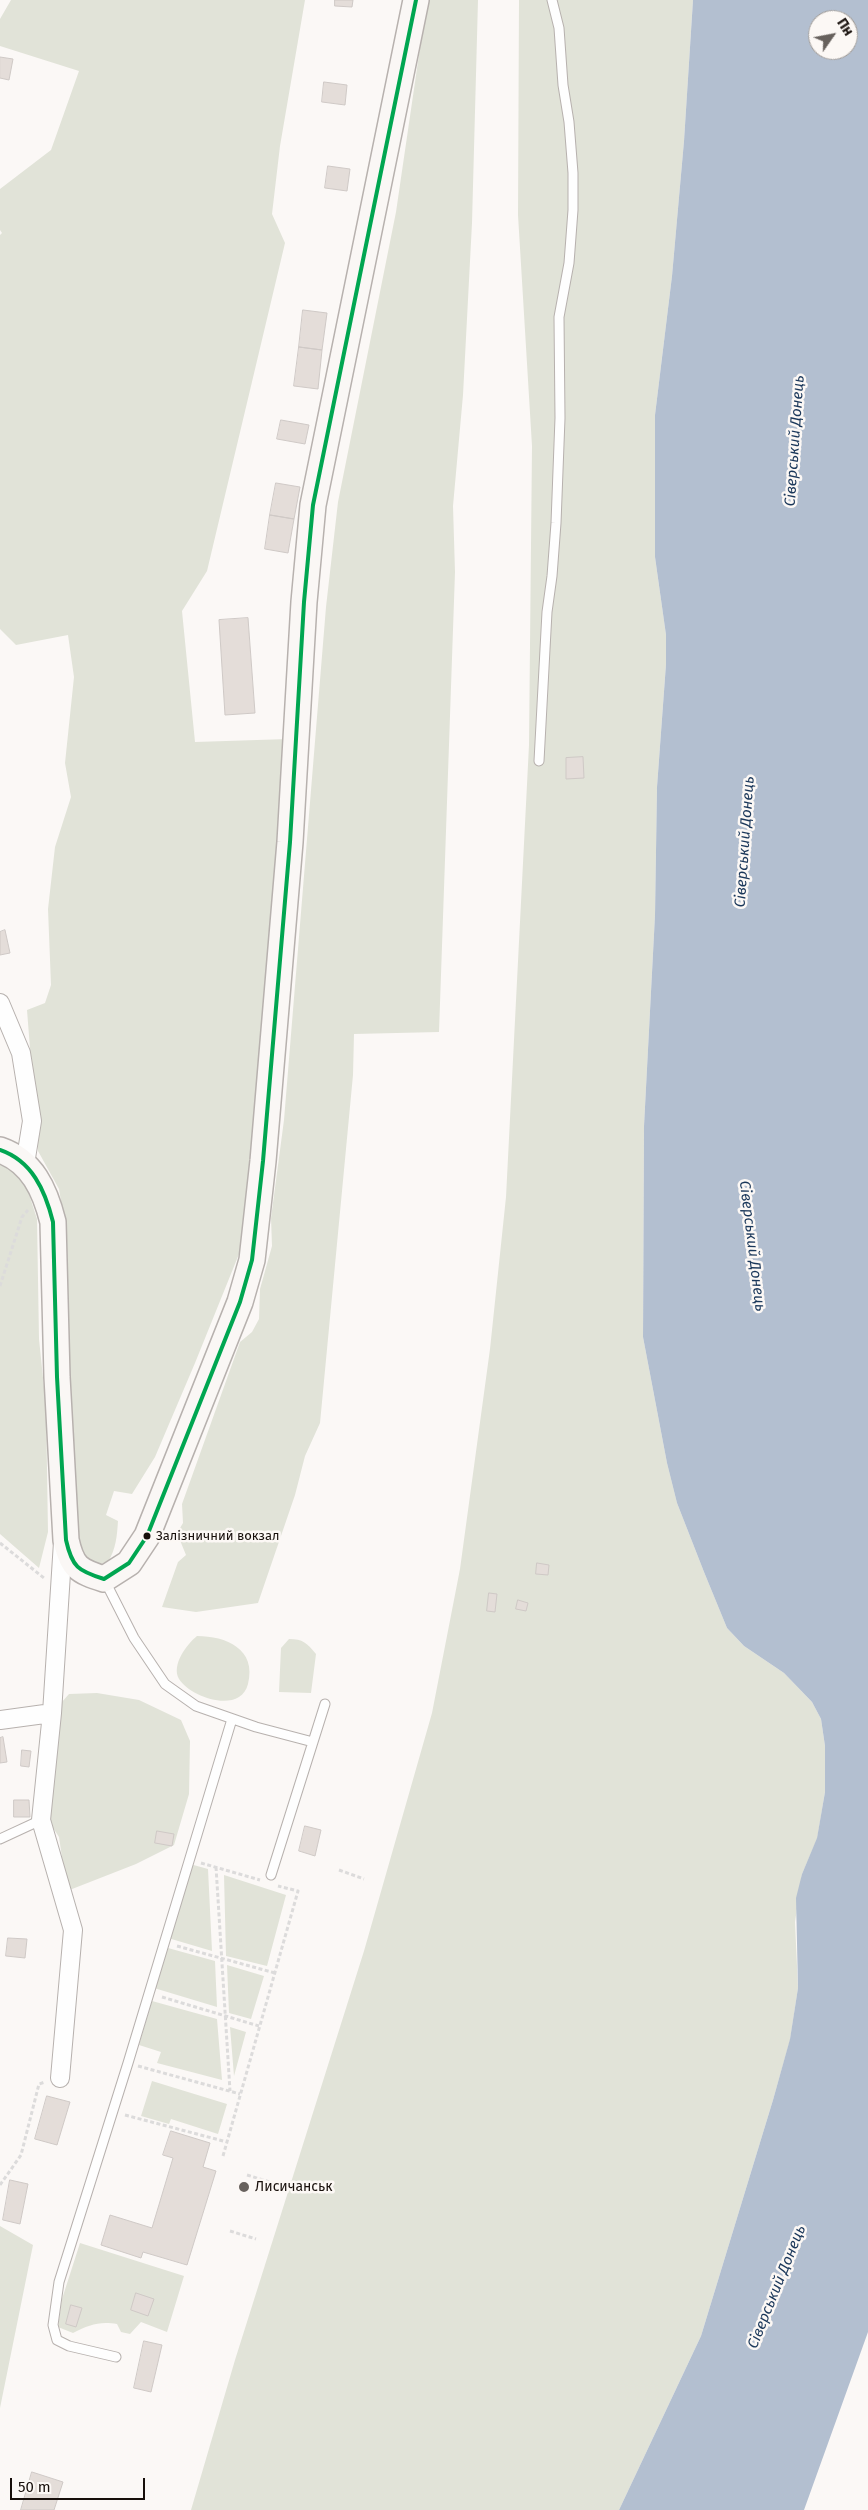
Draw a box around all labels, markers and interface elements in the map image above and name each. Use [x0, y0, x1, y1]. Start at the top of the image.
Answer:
north arrow [808, 10, 858, 60]
text: Пн [833, 15, 857, 39]
water label: Сіверський Донець [781, 375, 809, 507]
water label: Сіверський Донець [731, 776, 759, 908]
water label: Сіверський Донець [735, 1180, 769, 1312]
place label: Залізничний вокзал [156, 1528, 279, 1544]
marker: Залізничний вокзал [142, 1531, 152, 1541]
place label: Лисичанськ [255, 2179, 333, 2195]
marker: Лисичанськ [237, 2180, 251, 2194]
water label: Сіверський Донець [744, 2223, 810, 2351]
scale bar [12, 2468, 148, 2500]
text: 50 m [18, 2478, 51, 2496]

